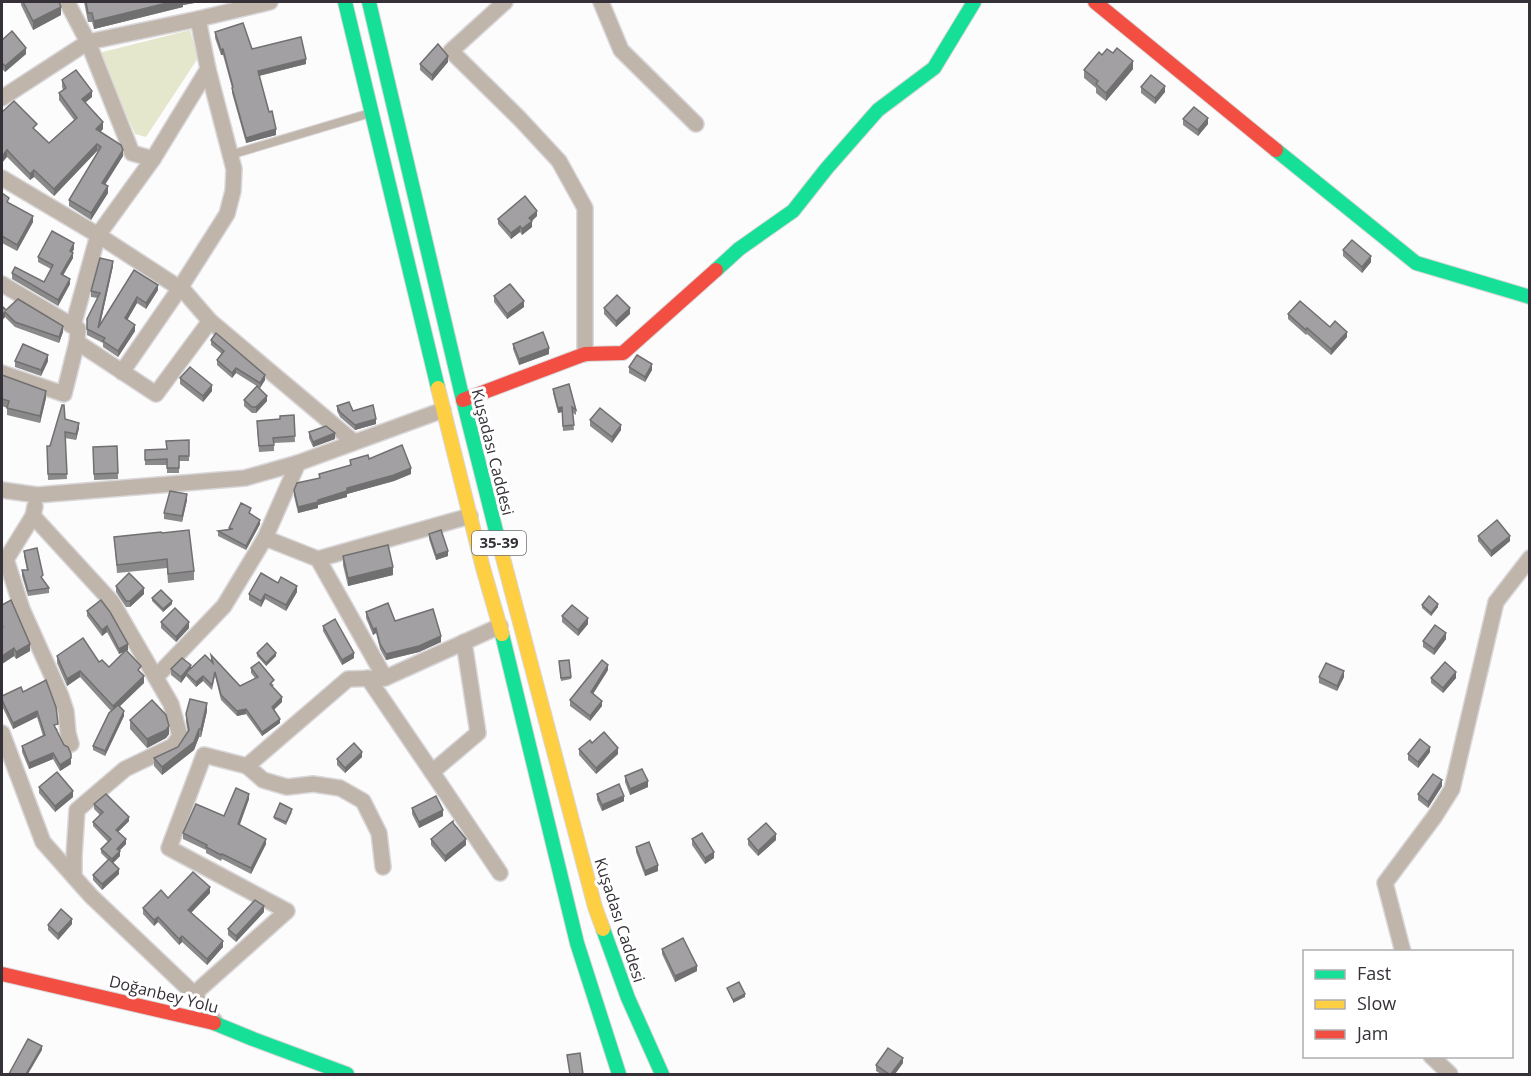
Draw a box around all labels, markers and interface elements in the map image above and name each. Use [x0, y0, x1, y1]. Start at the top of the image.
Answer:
street label: Kuşadası Caddesi [467, 386, 519, 518]
road number: 35-39 [472, 531, 526, 555]
street label: Kuşadası Caddesi [589, 855, 651, 985]
legend [1303, 950, 1513, 1058]
text: Fast [1357, 961, 1391, 985]
street label: Doğanbey Yolu [107, 970, 221, 1018]
text: Slow [1357, 991, 1396, 1015]
text: Jam [1355, 1021, 1389, 1045]

